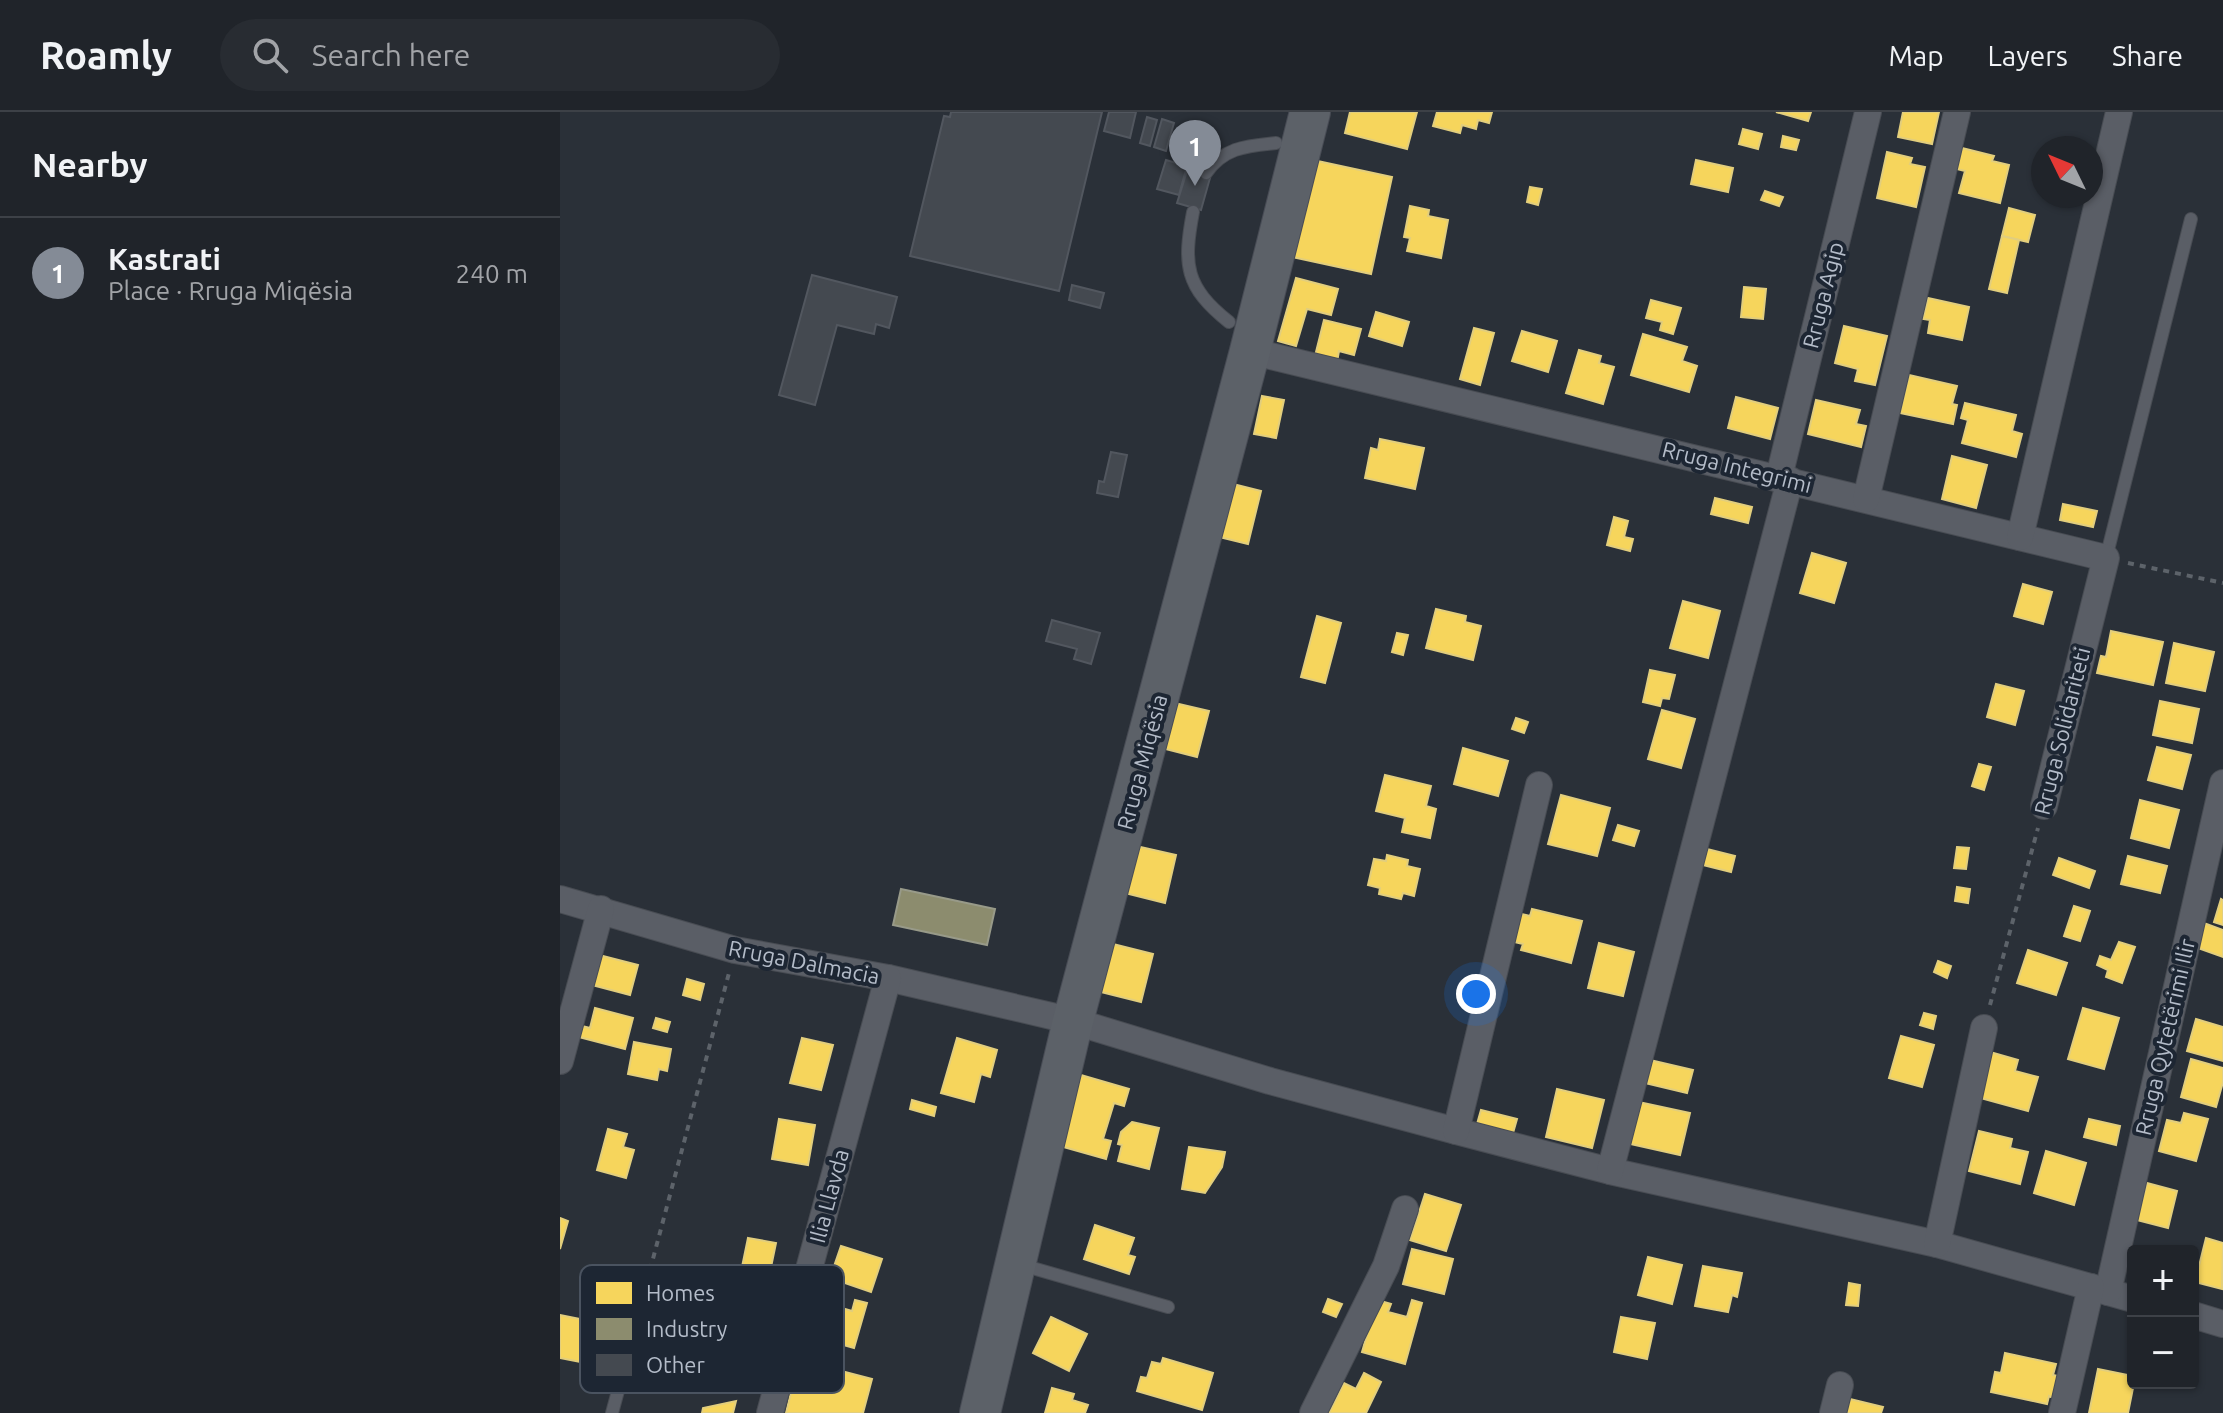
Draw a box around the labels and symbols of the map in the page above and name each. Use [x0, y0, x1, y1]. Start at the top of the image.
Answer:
pin: 1 [1169, 120, 1221, 186]
north arrow [2031, 136, 2103, 208]
street label: Rruga Agip [1797, 239, 1848, 351]
street label: Rruga Integrimi [1660, 436, 1814, 497]
street label: Rruga Solidariteti [2029, 645, 2094, 817]
street label: Rruga Miqësia [1111, 691, 1172, 832]
street label: Rruga Dalmacia [726, 935, 882, 988]
street label: Rruga Qytetërimi Ilir [2130, 936, 2199, 1138]
your location [1456, 974, 1496, 1014]
street label: Ilia Llavda [804, 1146, 853, 1246]
legend [580, 1265, 844, 1393]
text: Homes [646, 1280, 715, 1305]
text: Industry [646, 1316, 728, 1341]
text: Other [646, 1352, 705, 1377]

